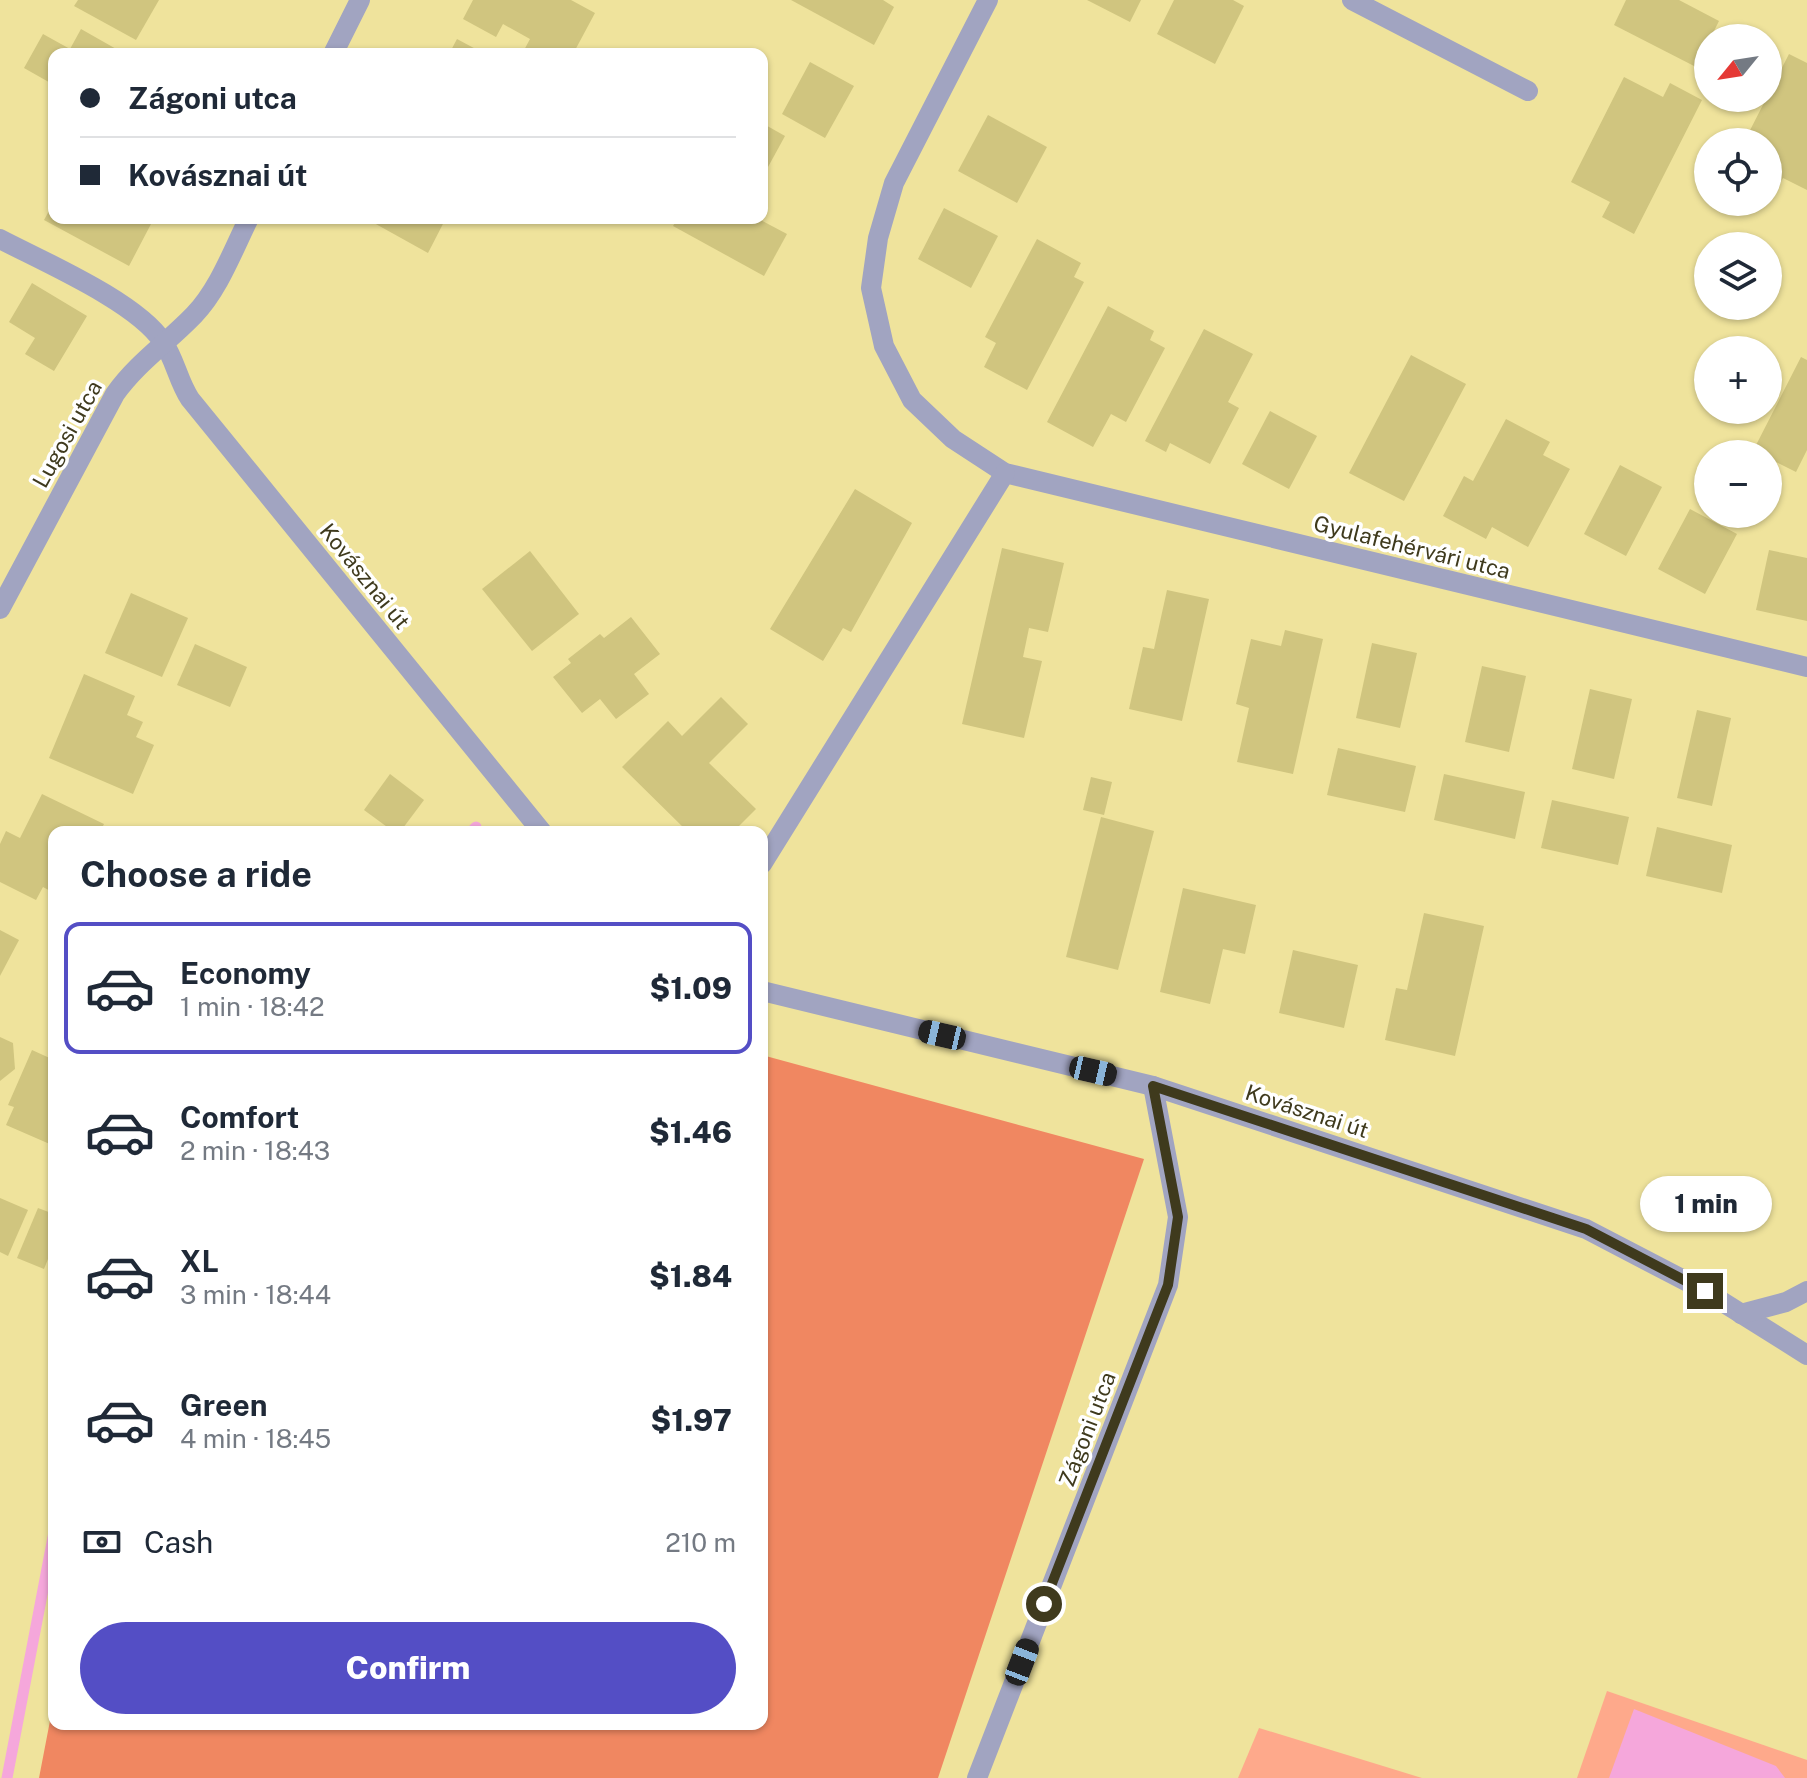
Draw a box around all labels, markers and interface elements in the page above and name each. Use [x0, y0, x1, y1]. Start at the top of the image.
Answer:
north arrow [1694, 24, 1782, 112]
map controls [1694, 24, 1782, 528]
text: Zágoni utca [128, 80, 297, 116]
button: locate [1694, 128, 1782, 216]
text: Kovásznai út [128, 157, 308, 193]
button: layers [1694, 232, 1782, 320]
button: + [1694, 336, 1782, 424]
street label: Lugosi utca [27, 376, 107, 492]
button: − [1694, 440, 1782, 528]
street label: Gyulafehérvári utca [1311, 510, 1513, 584]
street label: Kovásznai út [315, 518, 415, 634]
text: Choose a ride [80, 853, 312, 895]
icon: car [84, 952, 156, 1024]
text: Economy [180, 955, 311, 991]
text: $1.09 [649, 970, 732, 1006]
text: 1 min · 18:42 [180, 991, 324, 1022]
car [916, 1018, 968, 1052]
car [1067, 1054, 1119, 1088]
street label: Kovásznai út [1242, 1079, 1372, 1143]
icon: car [84, 1096, 156, 1168]
text: Comfort [180, 1099, 299, 1135]
text: $1.46 [649, 1114, 732, 1150]
text: 2 min · 18:43 [180, 1135, 330, 1166]
callout: 1 min [1639, 1175, 1771, 1231]
text: 1 min [1674, 1188, 1738, 1219]
icon: car [84, 1240, 156, 1312]
text: XL [180, 1243, 219, 1279]
text: $1.84 [649, 1258, 732, 1294]
route end [1687, 1273, 1723, 1309]
text: 3 min · 18:44 [180, 1279, 331, 1310]
street label: Zágoni utca [1053, 1368, 1121, 1490]
icon: car [84, 1384, 156, 1456]
text: Green [180, 1387, 267, 1423]
text: $1.97 [651, 1402, 732, 1438]
text: 4 min · 18:45 [180, 1423, 331, 1454]
icon: cash [80, 1520, 124, 1564]
text: Cash [144, 1524, 213, 1560]
text: 210 m [665, 1527, 736, 1558]
route start [1026, 1586, 1062, 1622]
button: Confirm [80, 1622, 736, 1714]
car [1002, 1635, 1042, 1689]

